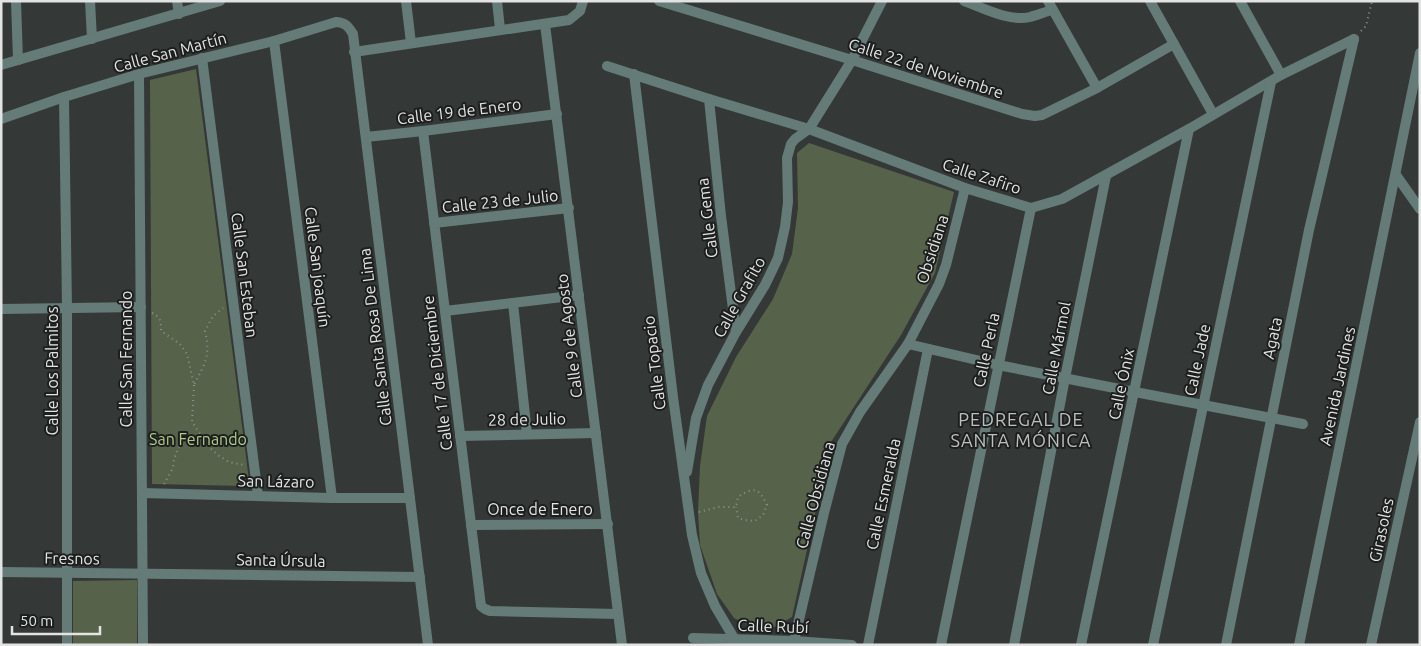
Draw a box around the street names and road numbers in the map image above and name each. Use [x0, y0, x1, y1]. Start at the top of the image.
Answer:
street label: Calle San Martín [112, 28, 228, 76]
street label: Calle 22 de Noviembre [846, 34, 1006, 102]
street label: Calle 19 de Enero [396, 94, 522, 128]
street label: Calle Zafiro [940, 155, 1024, 197]
street label: Calle Gema [693, 177, 721, 259]
street label: Calle 23 de Julio [441, 186, 559, 216]
street label: Calle San joaquín [302, 206, 334, 328]
street label: Calle San Esteban [228, 211, 262, 339]
street label: Obsidiana [912, 212, 952, 286]
street label: Calle Santa Rosa De Lima [355, 247, 395, 427]
street label: Calle Grafito [709, 254, 769, 340]
street label: Calle 9 de Agosto [552, 273, 586, 399]
street label: Calle San Fernando [117, 291, 135, 427]
street label: Calle 17 de Diciembre [419, 295, 455, 451]
street label: Calle Mármol [1038, 300, 1074, 396]
street label: Calle Los Palmitos [43, 306, 61, 436]
street label: Calle Perla [969, 311, 1003, 389]
street label: Calle Topacio [639, 315, 669, 411]
street label: Agata [1259, 315, 1285, 361]
street label: Calle Jade [1181, 322, 1213, 398]
street label: Avenida Jardines [1316, 325, 1358, 447]
street label: Calle Ónix [1104, 346, 1137, 421]
street label: 28 de Julio [488, 409, 566, 429]
street label: Calle Esmeralda [862, 437, 904, 551]
street label: Calle Obsidiana [792, 439, 838, 551]
street label: San Lázaro [237, 471, 315, 491]
street label: Girasoles [1365, 496, 1397, 564]
street label: Once de Enero [487, 500, 593, 518]
street label: Santa Úrsula [236, 548, 326, 570]
street label: Fresnos [44, 549, 100, 567]
street label: Calle Rubí [737, 616, 810, 636]

